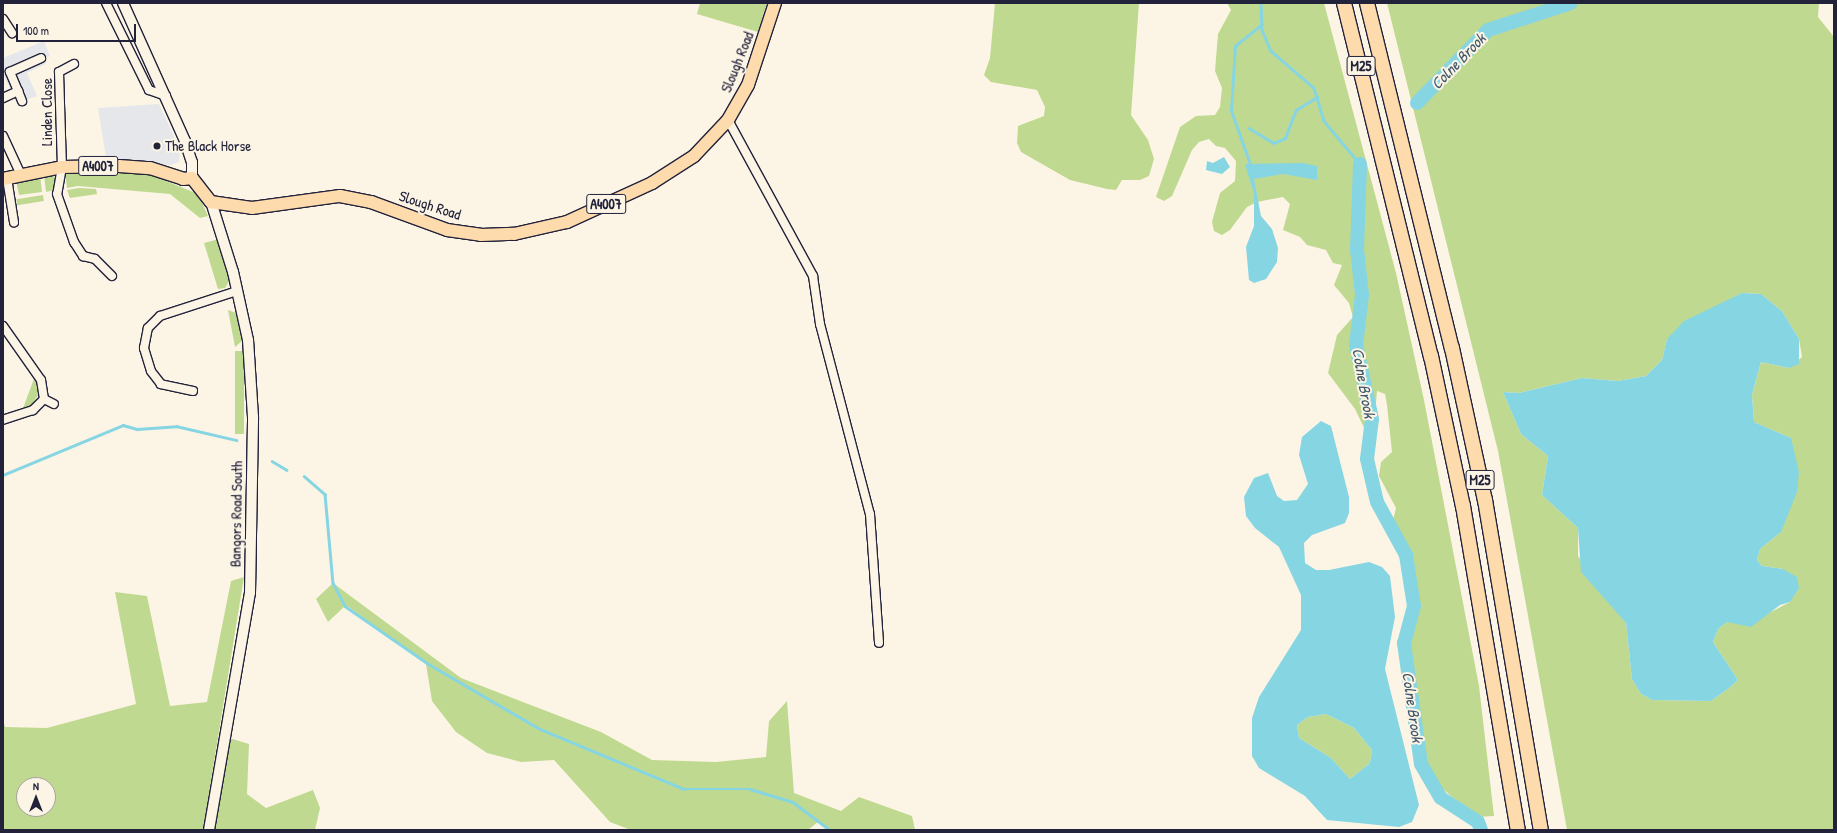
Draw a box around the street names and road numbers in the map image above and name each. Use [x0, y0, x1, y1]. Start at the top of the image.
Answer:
street label: Slough Road [717, 29, 757, 95]
road number: M25 [1346, 54, 1376, 78]
street label: Linden Close [38, 78, 56, 146]
road number: A4007 [78, 154, 118, 178]
street label: Slough Road [397, 187, 463, 223]
road number: A4007 [586, 192, 626, 216]
street label: Bangors Road South [226, 461, 246, 567]
road number: M25 [1465, 468, 1495, 492]

